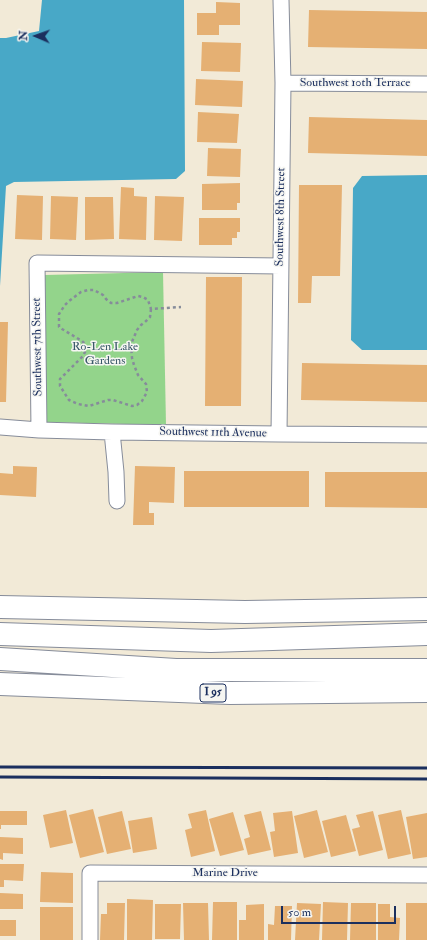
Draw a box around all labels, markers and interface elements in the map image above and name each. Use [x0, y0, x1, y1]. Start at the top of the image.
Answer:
north arrow [16, 16, 56, 56]
text: N [17, 30, 30, 41]
street label: Southwest 10th Terrace [300, 76, 410, 90]
street label: Southwest 8th Street [273, 167, 289, 267]
street label: Southwest 7th Street [30, 298, 46, 396]
park label: Ro-Len Lake Gardens [72, 340, 138, 368]
street label: Southwest 11th Avenue [159, 425, 267, 441]
road number: I 95 [200, 684, 226, 702]
street label: Marine Drive [192, 866, 258, 880]
scale bar [283, 898, 398, 924]
text: 50 m [288, 905, 311, 920]

